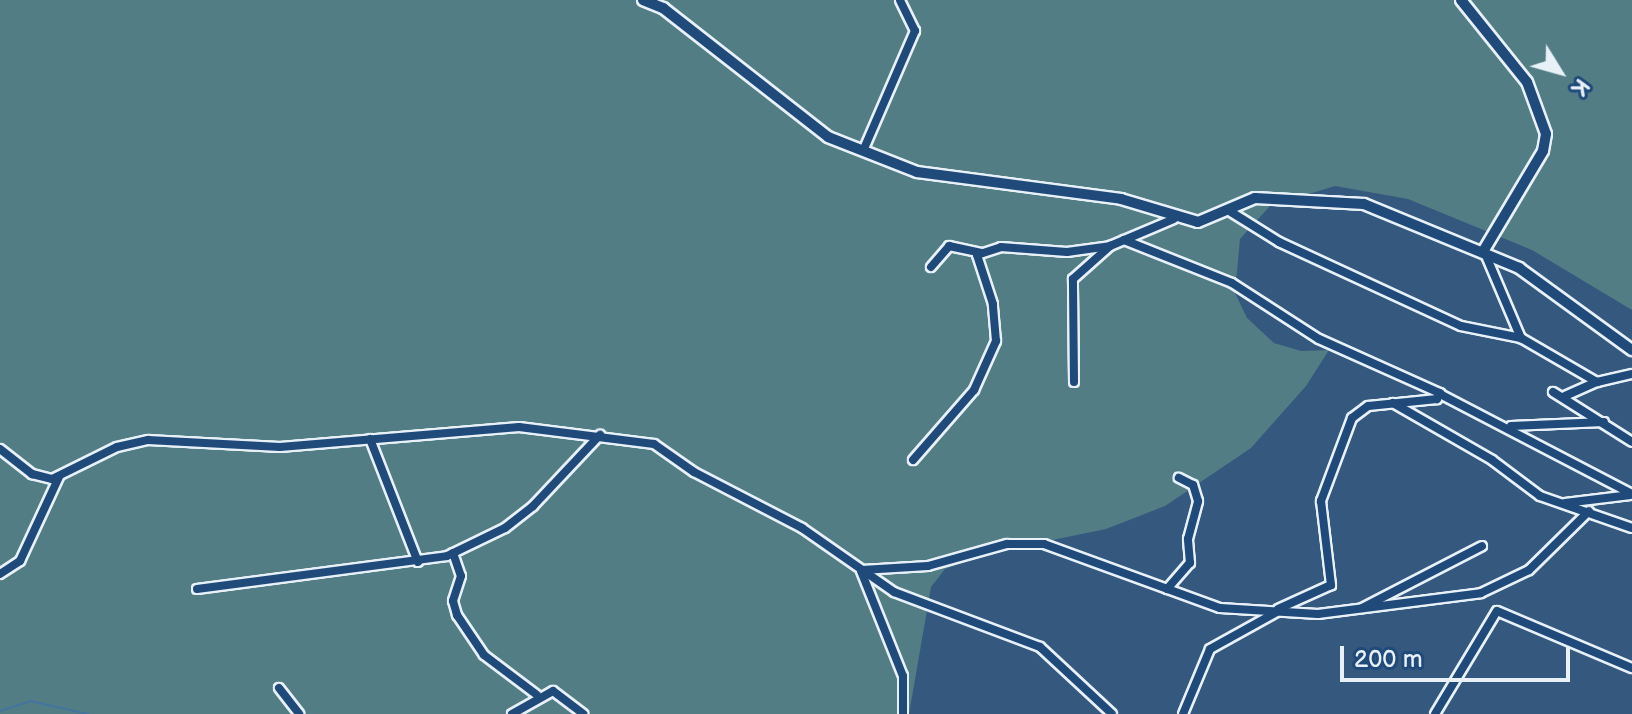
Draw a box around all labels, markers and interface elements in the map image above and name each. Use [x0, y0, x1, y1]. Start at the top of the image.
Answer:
north arrow [1520, 32, 1600, 112]
text: K [1564, 73, 1595, 101]
scale bar [1344, 630, 1574, 680]
text: 200 m [1354, 645, 1423, 674]

